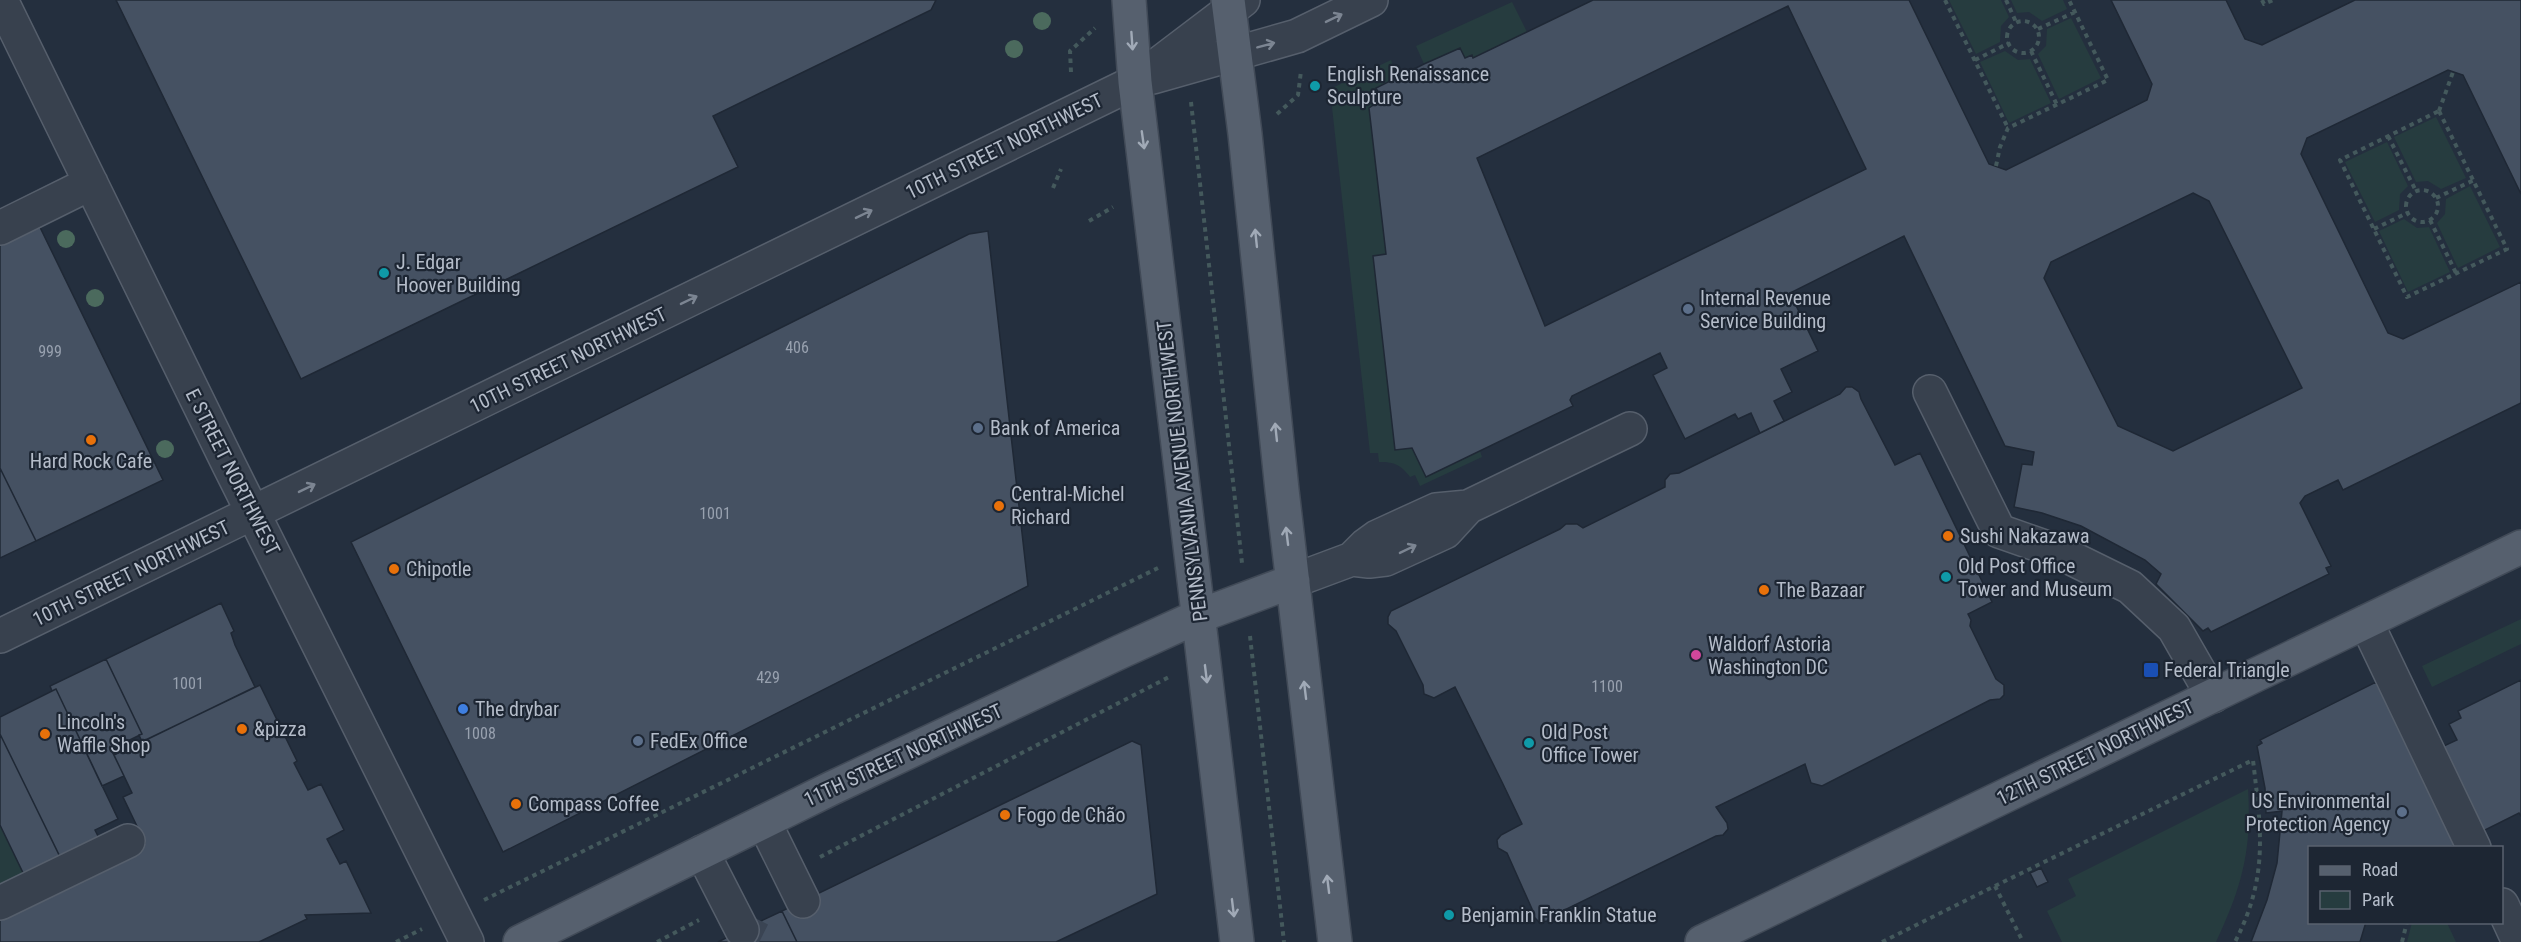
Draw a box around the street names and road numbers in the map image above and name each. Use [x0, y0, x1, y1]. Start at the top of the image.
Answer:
street label: 10TH STREET NORTHWEST [902, 88, 1106, 204]
street label: 10TH STREET NORTHWEST [466, 302, 670, 418]
street label: PENNSYLVANIA AVENUE NORTHWEST [1152, 319, 1212, 623]
street label: E STREET NORTHWEST [181, 385, 285, 559]
street label: 10TH STREET NORTHWEST [29, 515, 233, 631]
street label: 12TH STREET NORTHWEST [1993, 694, 2197, 810]
street label: 11TH STREET NORTHWEST [800, 698, 1006, 812]

